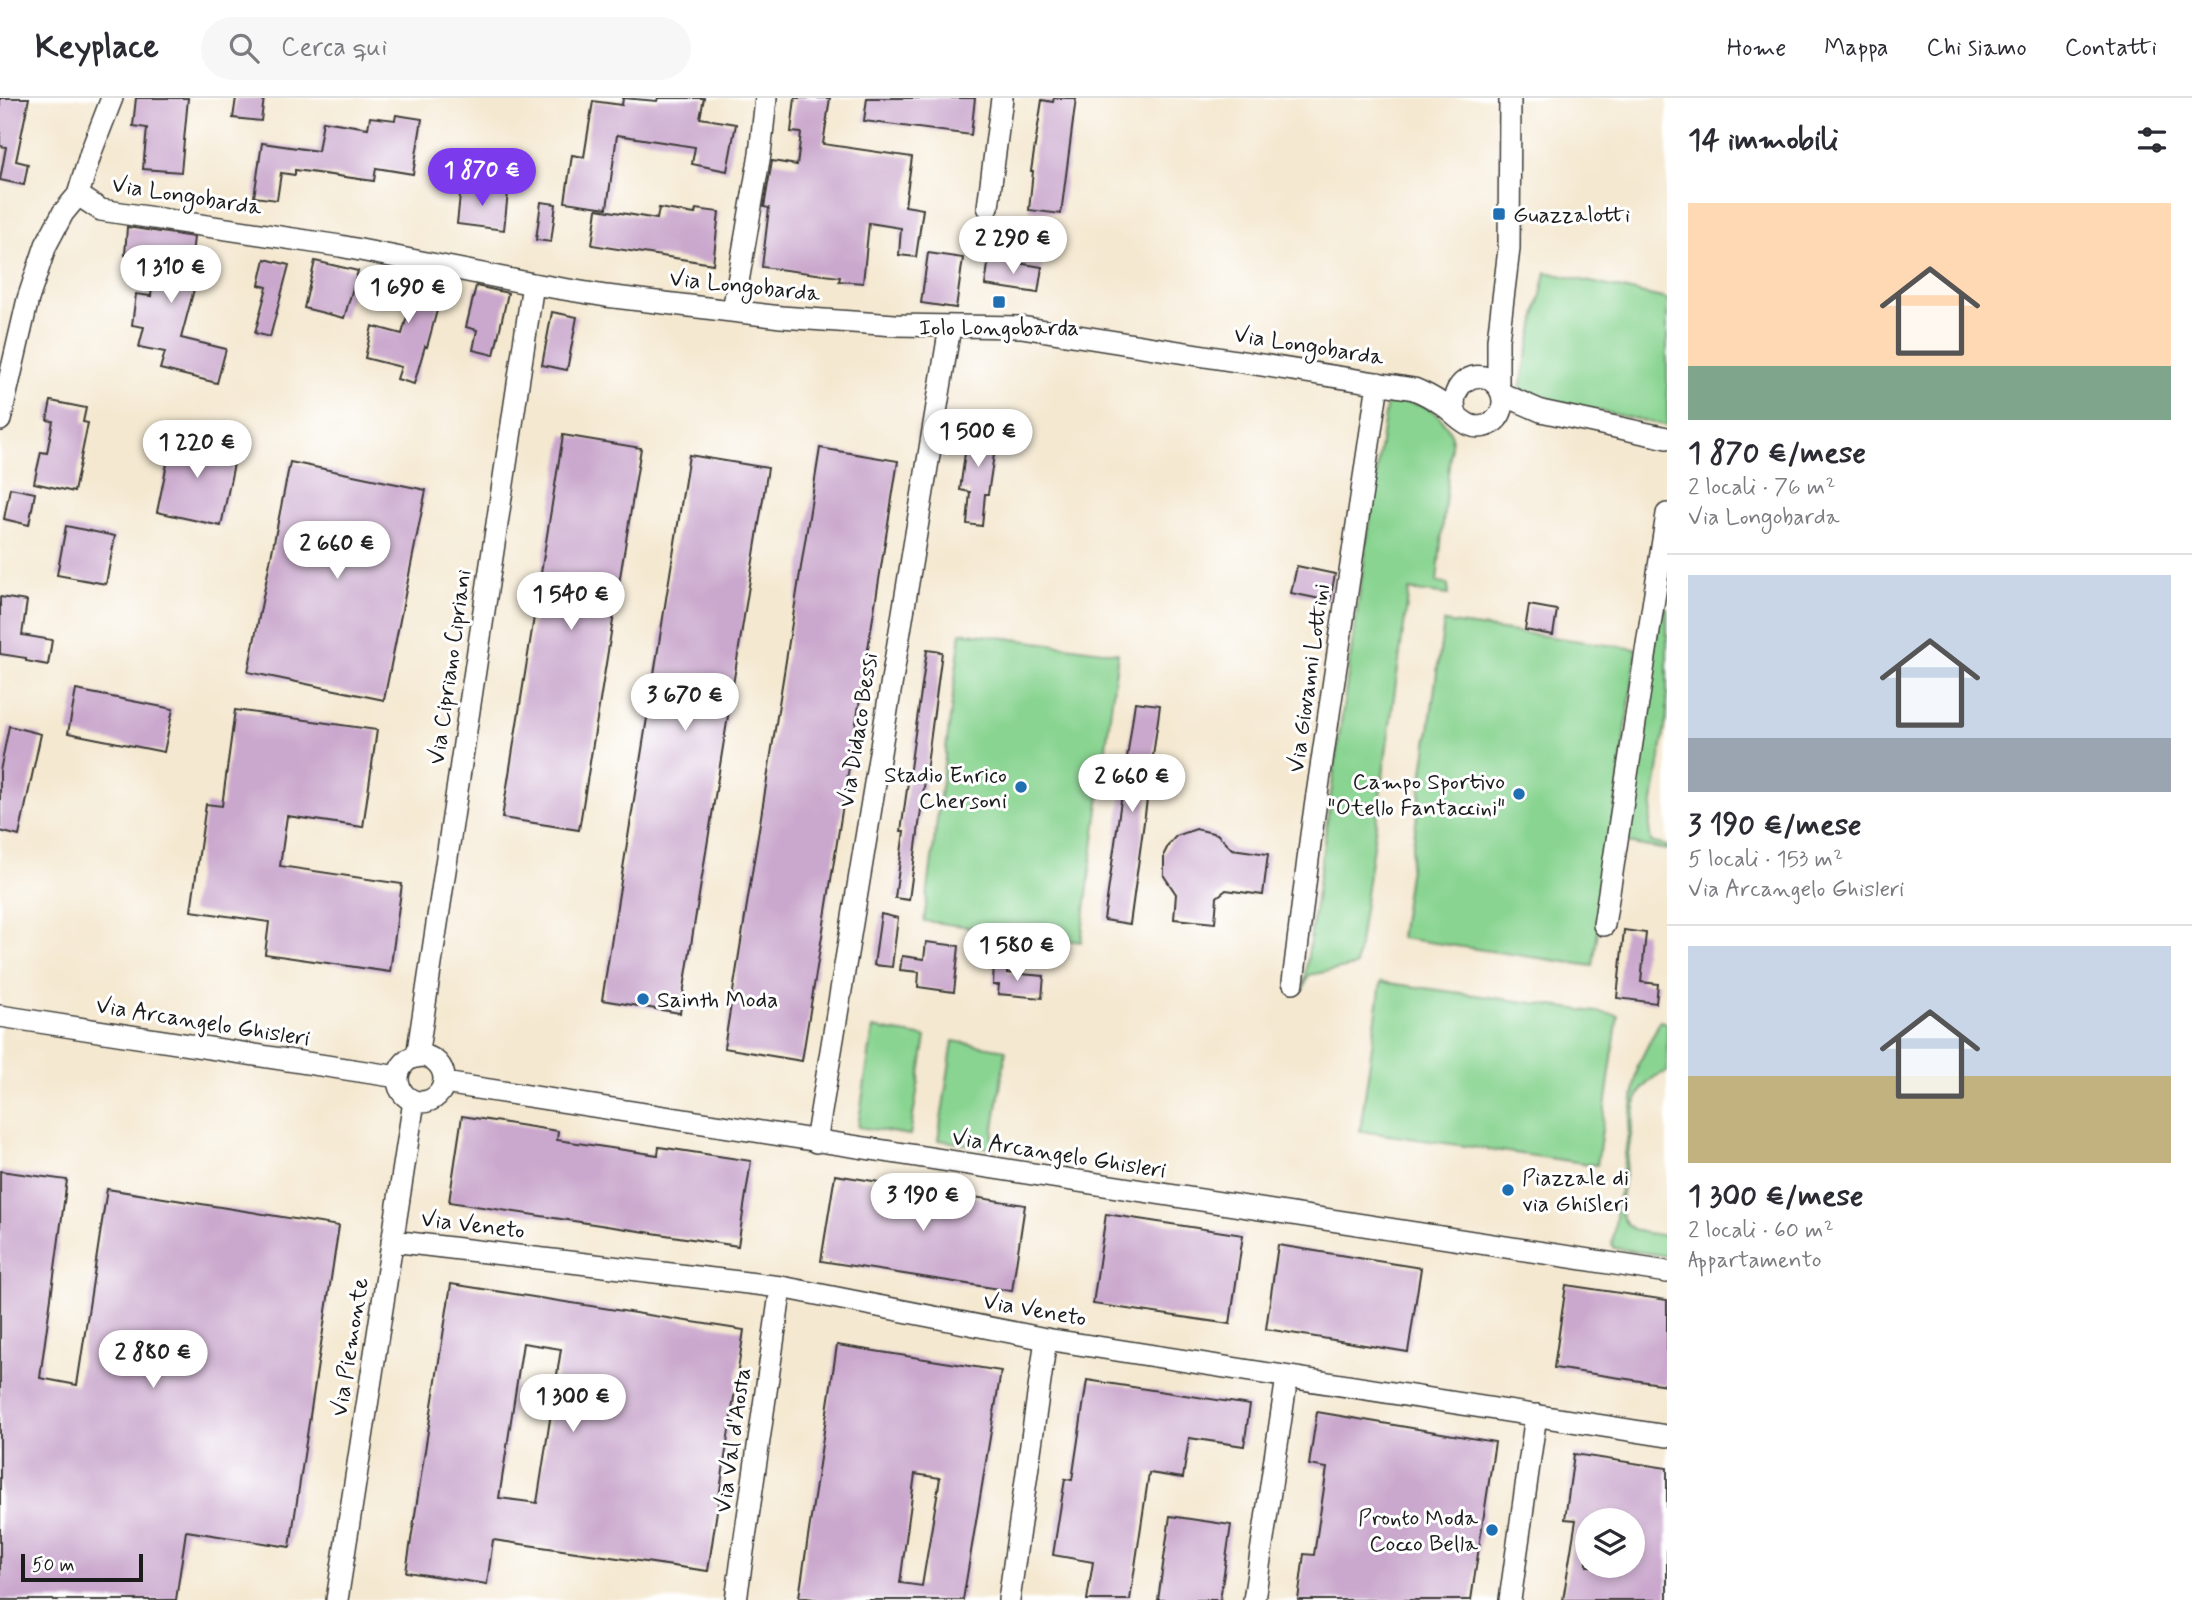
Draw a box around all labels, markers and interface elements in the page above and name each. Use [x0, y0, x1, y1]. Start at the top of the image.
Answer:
search box [201, 17, 691, 80]
text: Keyplace [35, 26, 159, 70]
icon: search [225, 29, 263, 67]
text: Cerca qui [281, 31, 387, 65]
text: Home [1727, 33, 1786, 64]
text: Mappa [1824, 33, 1888, 64]
text: Chi siamo [1926, 33, 2027, 64]
text: Contatti [2065, 33, 2157, 64]
text: 14 immobili [1688, 121, 1839, 160]
icon: filters [2133, 121, 2171, 159]
pin: 1 870 € [417, 148, 547, 208]
text: 1 870 € [444, 156, 520, 186]
street label: Via Longobarda [109, 170, 264, 226]
place label: Guazzalotti [1513, 201, 1630, 231]
marker: Guazzalotti [1491, 206, 1507, 222]
pin: 2 290 € [948, 216, 1078, 276]
text: 2 290 € [975, 224, 1051, 254]
pin: 1 310 € [106, 246, 236, 305]
icon: home [1867, 248, 1993, 374]
text: 1 310 € [136, 253, 206, 283]
street label: Via Longobarda [668, 264, 822, 312]
pin: 1 690 € [343, 266, 473, 325]
text: 1 690 € [370, 273, 446, 303]
marker: Iolo Longobarda [991, 294, 1007, 310]
place label: Iolo Longobarda [919, 314, 1079, 344]
street label: Via Longobarda [1231, 320, 1386, 376]
pin: 1 500 € [913, 410, 1043, 469]
text: 1 500 € [940, 417, 1016, 447]
pin: 1 220 € [132, 420, 262, 480]
text: 1 220 € [159, 428, 235, 458]
text: 1 870 €/mese [1688, 434, 1866, 473]
text: 2 locali · 76 m² [1688, 473, 1835, 503]
text: Via Longobarda [1688, 503, 1839, 533]
pin: 2 660 € [272, 522, 402, 581]
text: 2 660 € [299, 529, 375, 559]
street label: Via Cipriano Cipriani [422, 568, 480, 767]
pin: 1 540 € [506, 573, 636, 632]
text: 1 540 € [533, 580, 609, 610]
street label: Via Giovanni Lottini [1282, 582, 1338, 775]
icon: home [1867, 620, 1993, 746]
street label: Via Didaco Bessi [832, 651, 886, 810]
pin: 3 670 € [620, 674, 750, 733]
text: 3 670 € [647, 681, 723, 711]
pin: 2 660 € [1067, 754, 1197, 814]
place label: Stadio Enrico Chersoni [884, 761, 1007, 817]
text: 2 660 € [1094, 762, 1170, 792]
place label: Campo Sportivo "Otello Fantaccini" [1328, 768, 1505, 824]
marker: Stadio Enrico Chersoni [1013, 779, 1029, 795]
marker: Campo Sportivo "Otello Fantaccini" [1511, 786, 1527, 802]
text: 3 190 €/mese [1688, 806, 1862, 845]
text: 5 locali · 153 m² [1688, 845, 1843, 875]
text: Via Arcangelo Ghisleri [1688, 875, 1904, 905]
pin: 1 580 € [952, 924, 1082, 983]
text: 1 580 € [979, 931, 1055, 961]
place label: Sainth Moda [657, 986, 778, 1016]
street label: Via Arcangelo Ghisleri [93, 991, 312, 1055]
marker: Sainth Moda [635, 991, 651, 1007]
icon: home [1867, 991, 1993, 1117]
street label: Via Arcangelo Ghisleri [949, 1123, 1168, 1187]
place label: Piazzale di via Ghisleri [1522, 1164, 1629, 1220]
pin: 3 190 € [858, 1174, 988, 1233]
text: 1 300 €/mese [1688, 1177, 1863, 1216]
text: 3 190 € [887, 1181, 959, 1211]
marker: Piazzale di via Ghisleri [1500, 1182, 1516, 1198]
street label: Via Veneto [419, 1205, 526, 1247]
text: 2 locali · 60 m² [1688, 1216, 1834, 1246]
text: Appartamento [1688, 1246, 1822, 1276]
street label: Via Piemonte [325, 1275, 377, 1419]
street label: Via Veneto [981, 1287, 1089, 1335]
pin: 2 880 € [88, 1330, 218, 1390]
text: 2 880 € [115, 1338, 191, 1368]
street label: Via Val d'Aosta [709, 1366, 759, 1515]
pin: 1 300 € [508, 1374, 638, 1434]
text: 1 300 € [536, 1382, 610, 1412]
place label: Pronto Moda Cocco Bella [1358, 1504, 1478, 1560]
map controls [1575, 1508, 1645, 1578]
button: layers [1575, 1508, 1645, 1578]
marker: Pronto Moda Cocco Bella [1484, 1522, 1500, 1538]
scale bar [21, 1551, 144, 1583]
text: 50 m [32, 1553, 75, 1578]

